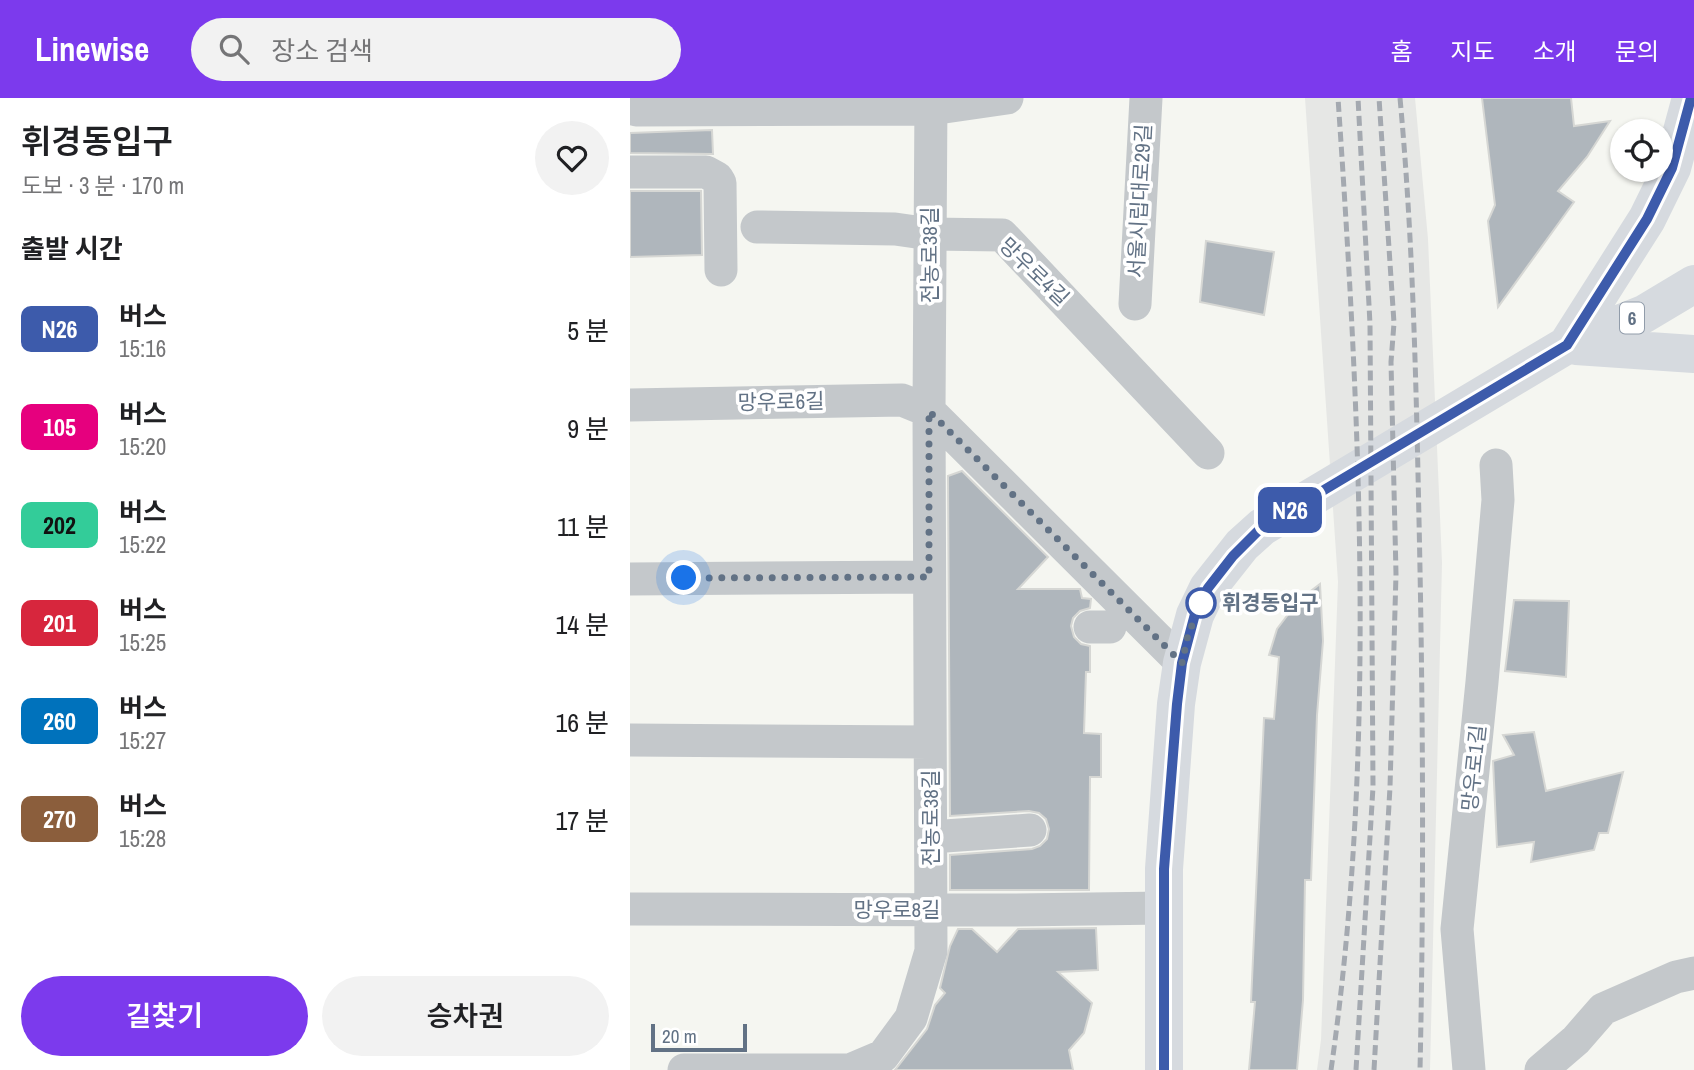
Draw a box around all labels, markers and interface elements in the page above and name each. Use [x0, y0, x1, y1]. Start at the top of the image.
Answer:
search box [191, 18, 681, 81]
text: Linewise [35, 27, 149, 71]
icon: search [215, 30, 253, 68]
text: 장소 검색 [271, 33, 373, 68]
text: 홈 [1390, 35, 1412, 67]
text: 지도 [1450, 35, 1495, 67]
text: 소개 [1533, 35, 1577, 67]
text: 문의 [1615, 35, 1659, 67]
text: 휘경동입구 [21, 119, 173, 163]
map controls [1610, 119, 1673, 182]
button: locate [1610, 119, 1673, 182]
button: heart [535, 121, 609, 195]
street label: 서울시립대로29길 [1121, 123, 1158, 279]
text: 도보 · 3 분 · 170 m [21, 170, 184, 201]
street label: 전농로38길 [915, 207, 944, 303]
text: 출발 시간 [21, 231, 123, 266]
street label: 망우로4길 [993, 231, 1076, 312]
text: 버스 [119, 298, 167, 333]
road number: 6 [1620, 302, 1644, 333]
text: N26 [41, 313, 78, 345]
text: 5 분 [567, 313, 609, 348]
text: 15:16 [119, 333, 166, 364]
street label: 망우로6길 [737, 386, 825, 417]
text: 버스 [119, 396, 167, 431]
text: 105 [43, 411, 76, 443]
text: 9 분 [567, 411, 609, 446]
text: 15:20 [119, 431, 166, 462]
line badge: N26 [1250, 487, 1330, 533]
text: 버스 [119, 494, 167, 529]
text: N26 [1272, 494, 1308, 526]
text: 202 [43, 509, 76, 541]
text: 11 분 [557, 509, 609, 544]
text: 15:22 [119, 529, 166, 560]
your location [666, 560, 701, 595]
marker: 휘경동입구 [1186, 588, 1216, 618]
place label: 휘경동입구 [1222, 588, 1319, 617]
text: 버스 [119, 592, 167, 627]
text: 201 [43, 607, 76, 639]
text: 14 분 [555, 607, 609, 642]
text: 15:25 [119, 627, 166, 658]
text: 버스 [119, 690, 167, 725]
text: 260 [43, 705, 76, 737]
text: 16 분 [555, 705, 609, 740]
street label: 망우로1길 [1455, 723, 1492, 813]
text: 15:27 [119, 725, 166, 756]
street label: 전농로38길 [916, 770, 945, 866]
text: 버스 [119, 788, 167, 823]
text: 270 [43, 803, 76, 835]
text: 17 분 [555, 803, 609, 838]
text: 15:28 [119, 823, 166, 854]
street label: 망우로8길 [854, 895, 940, 924]
button: 길찾기 [21, 976, 308, 1056]
button: 승차권 [322, 976, 609, 1056]
scale bar [651, 1021, 747, 1053]
text: 20 m [662, 1023, 697, 1049]

